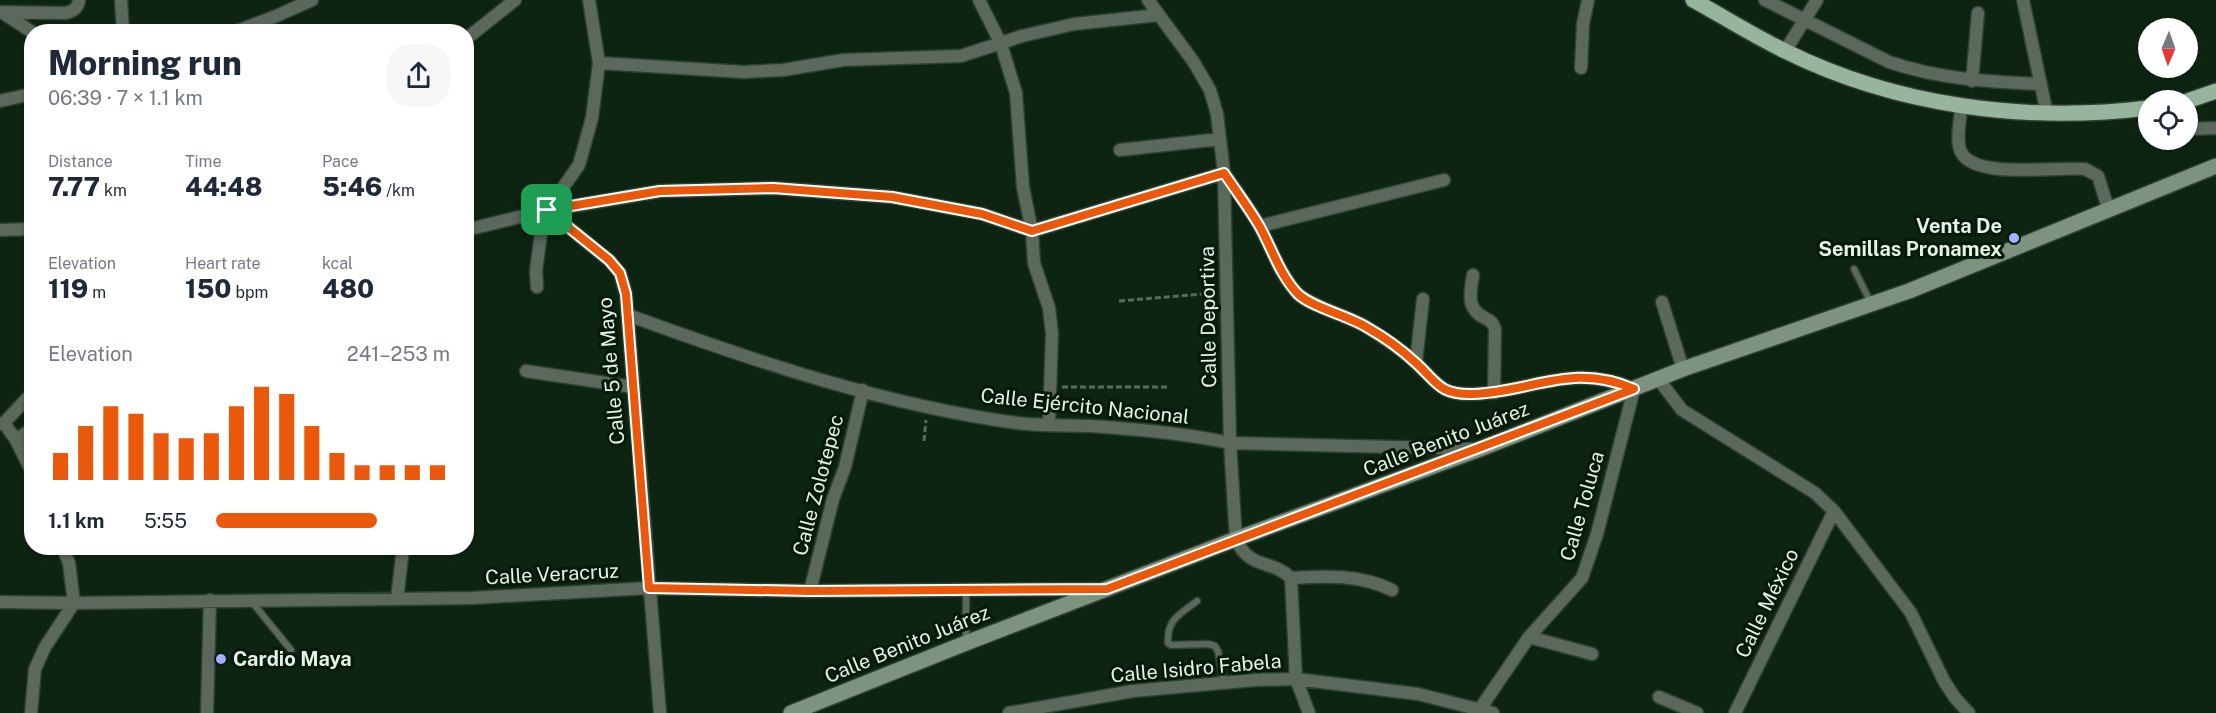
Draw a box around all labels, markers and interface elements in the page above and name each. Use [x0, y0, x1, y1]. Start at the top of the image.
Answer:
north arrow [2138, 18, 2198, 78]
map controls [2138, 18, 2198, 150]
text: Morning run [48, 44, 242, 82]
button: share [387, 44, 450, 107]
text: 06:39 · 7 × 1.1 km [48, 86, 203, 110]
button: locate [2138, 90, 2198, 150]
text: Distance [48, 152, 113, 171]
text: Time [185, 152, 221, 171]
text: Pace [322, 152, 359, 171]
text: 7.77 [48, 171, 100, 202]
text: 44:48 [185, 171, 262, 202]
text: 5:46 [322, 171, 382, 202]
text: km [100, 181, 127, 200]
text: /km [382, 181, 415, 200]
pin [521, 184, 572, 235]
icon: arrive [530, 193, 563, 226]
place label: Venta De Semillas Pronamex [1818, 214, 2002, 261]
marker: Venta De Semillas Pronamex [2007, 231, 2021, 245]
street label: Calle Deportiva [1195, 246, 1221, 388]
text: Elevation [48, 254, 116, 273]
text: Heart rate [185, 254, 261, 273]
text: kcal [322, 254, 353, 273]
text: 119 [48, 273, 88, 304]
text: 150 [185, 273, 232, 304]
text: 480 [322, 273, 374, 304]
text: m [88, 283, 106, 302]
text: bpm [232, 283, 268, 302]
street label: Calle 5 de Mayo [593, 296, 629, 446]
text: Elevation [48, 342, 133, 366]
text: 241–253 m [347, 342, 450, 366]
street label: Calle Ejército Nacional [979, 383, 1191, 429]
street label: Calle Benito Juárez [1360, 396, 1532, 482]
street label: Calle Zolotepec [788, 412, 848, 558]
street label: Calle Toluca [1555, 448, 1609, 564]
text: 1.1 km [48, 509, 105, 533]
text: 5:55 [144, 509, 187, 533]
street label: Calle México [1730, 544, 1804, 662]
street label: Calle Veracruz [485, 559, 619, 589]
street label: Calle Benito Juárez [821, 600, 993, 688]
place label: Cardio Maya [233, 647, 352, 671]
street label: Calle Isidro Fabela [1109, 649, 1283, 687]
marker: Cardio Maya [214, 652, 228, 666]

